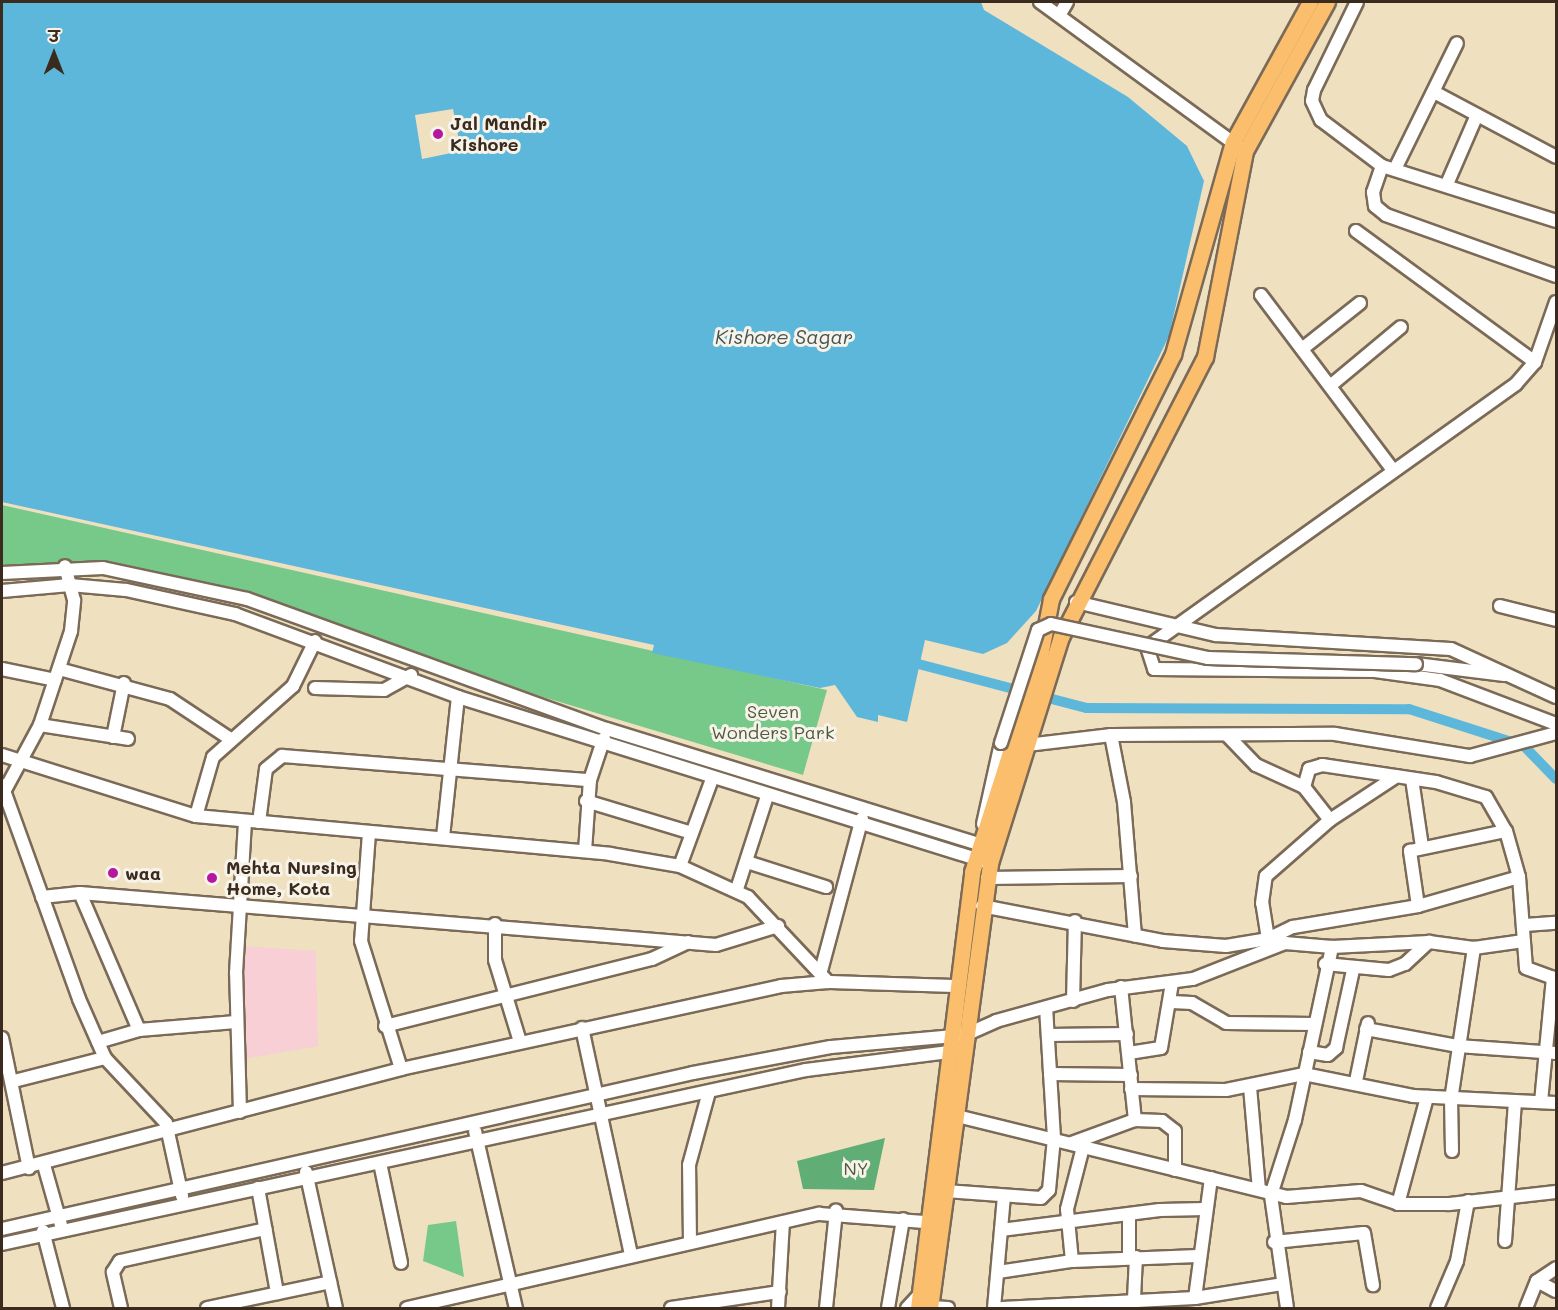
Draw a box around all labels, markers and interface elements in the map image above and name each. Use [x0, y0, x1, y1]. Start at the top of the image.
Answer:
north arrow [24, 24, 84, 84]
text: उ [49, 25, 59, 46]
place label: Jal Mandir Kishore [450, 113, 547, 156]
marker: Jal Mandir Kishore [431, 127, 445, 141]
water label: Kishore Sagar [715, 324, 853, 348]
park label: Seven Wonders Park [711, 701, 835, 744]
place label: Mehta Nursing Home, Kota [226, 857, 357, 900]
place label: waa [125, 862, 161, 884]
marker: waa [106, 866, 120, 880]
marker: Mehta Nursing Home, Kota [203, 869, 221, 887]
park label: NY [843, 1157, 869, 1179]

